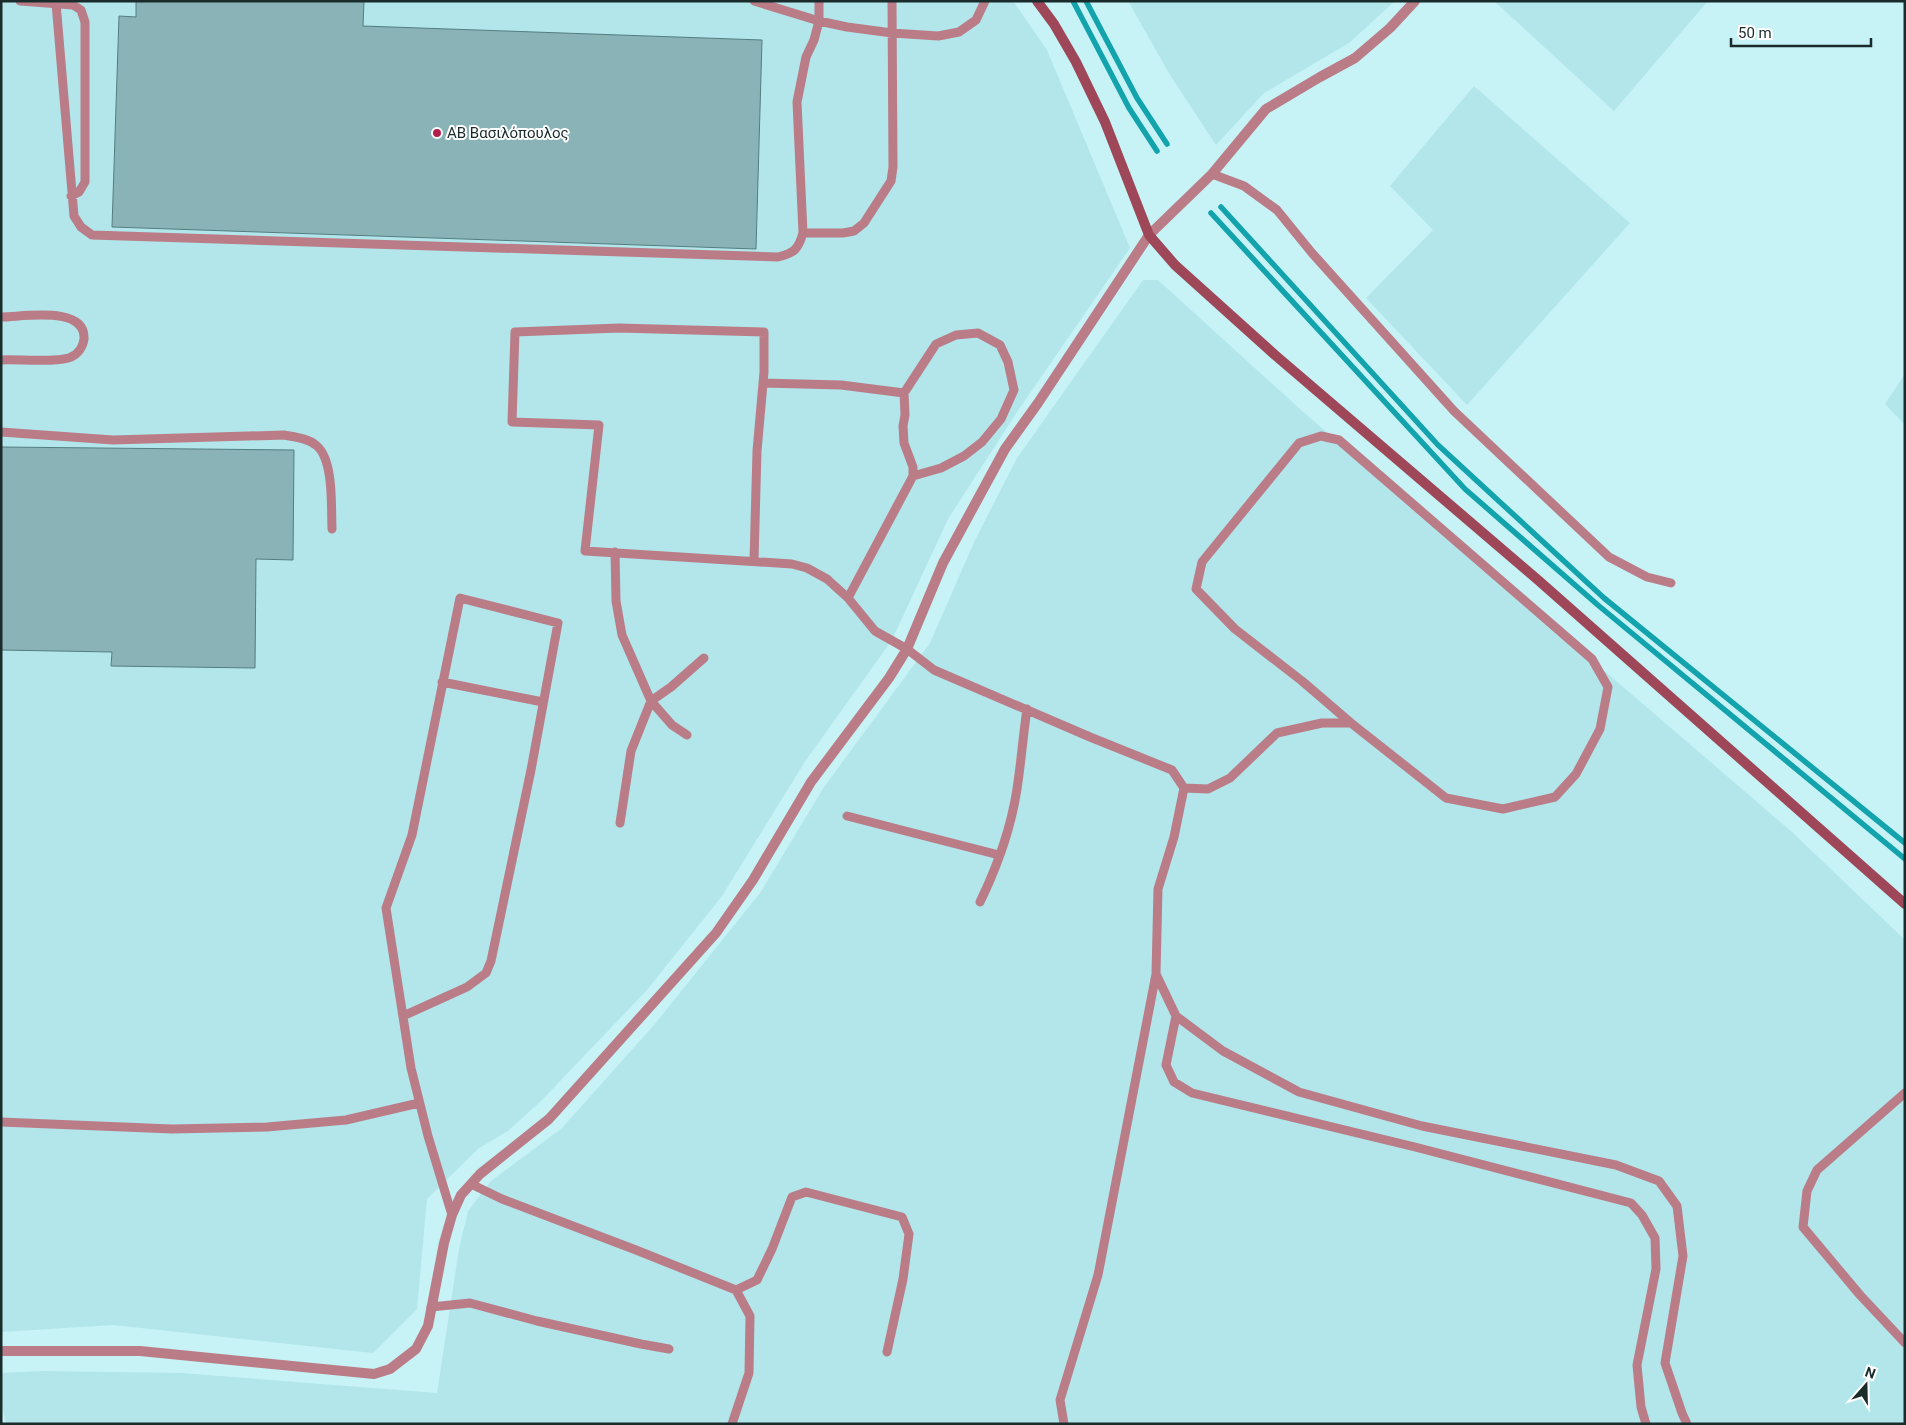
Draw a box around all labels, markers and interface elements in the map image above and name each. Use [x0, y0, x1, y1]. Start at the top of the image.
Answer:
scale bar [1731, 15, 1871, 47]
text: 50 m [1738, 24, 1772, 42]
place label: ΑΒ Βασιλόπουλος [447, 124, 569, 142]
marker: ΑΒ Βασιλόπουλος [431, 127, 443, 139]
north arrow [1841, 1360, 1891, 1410]
text: N [1863, 1364, 1878, 1382]

